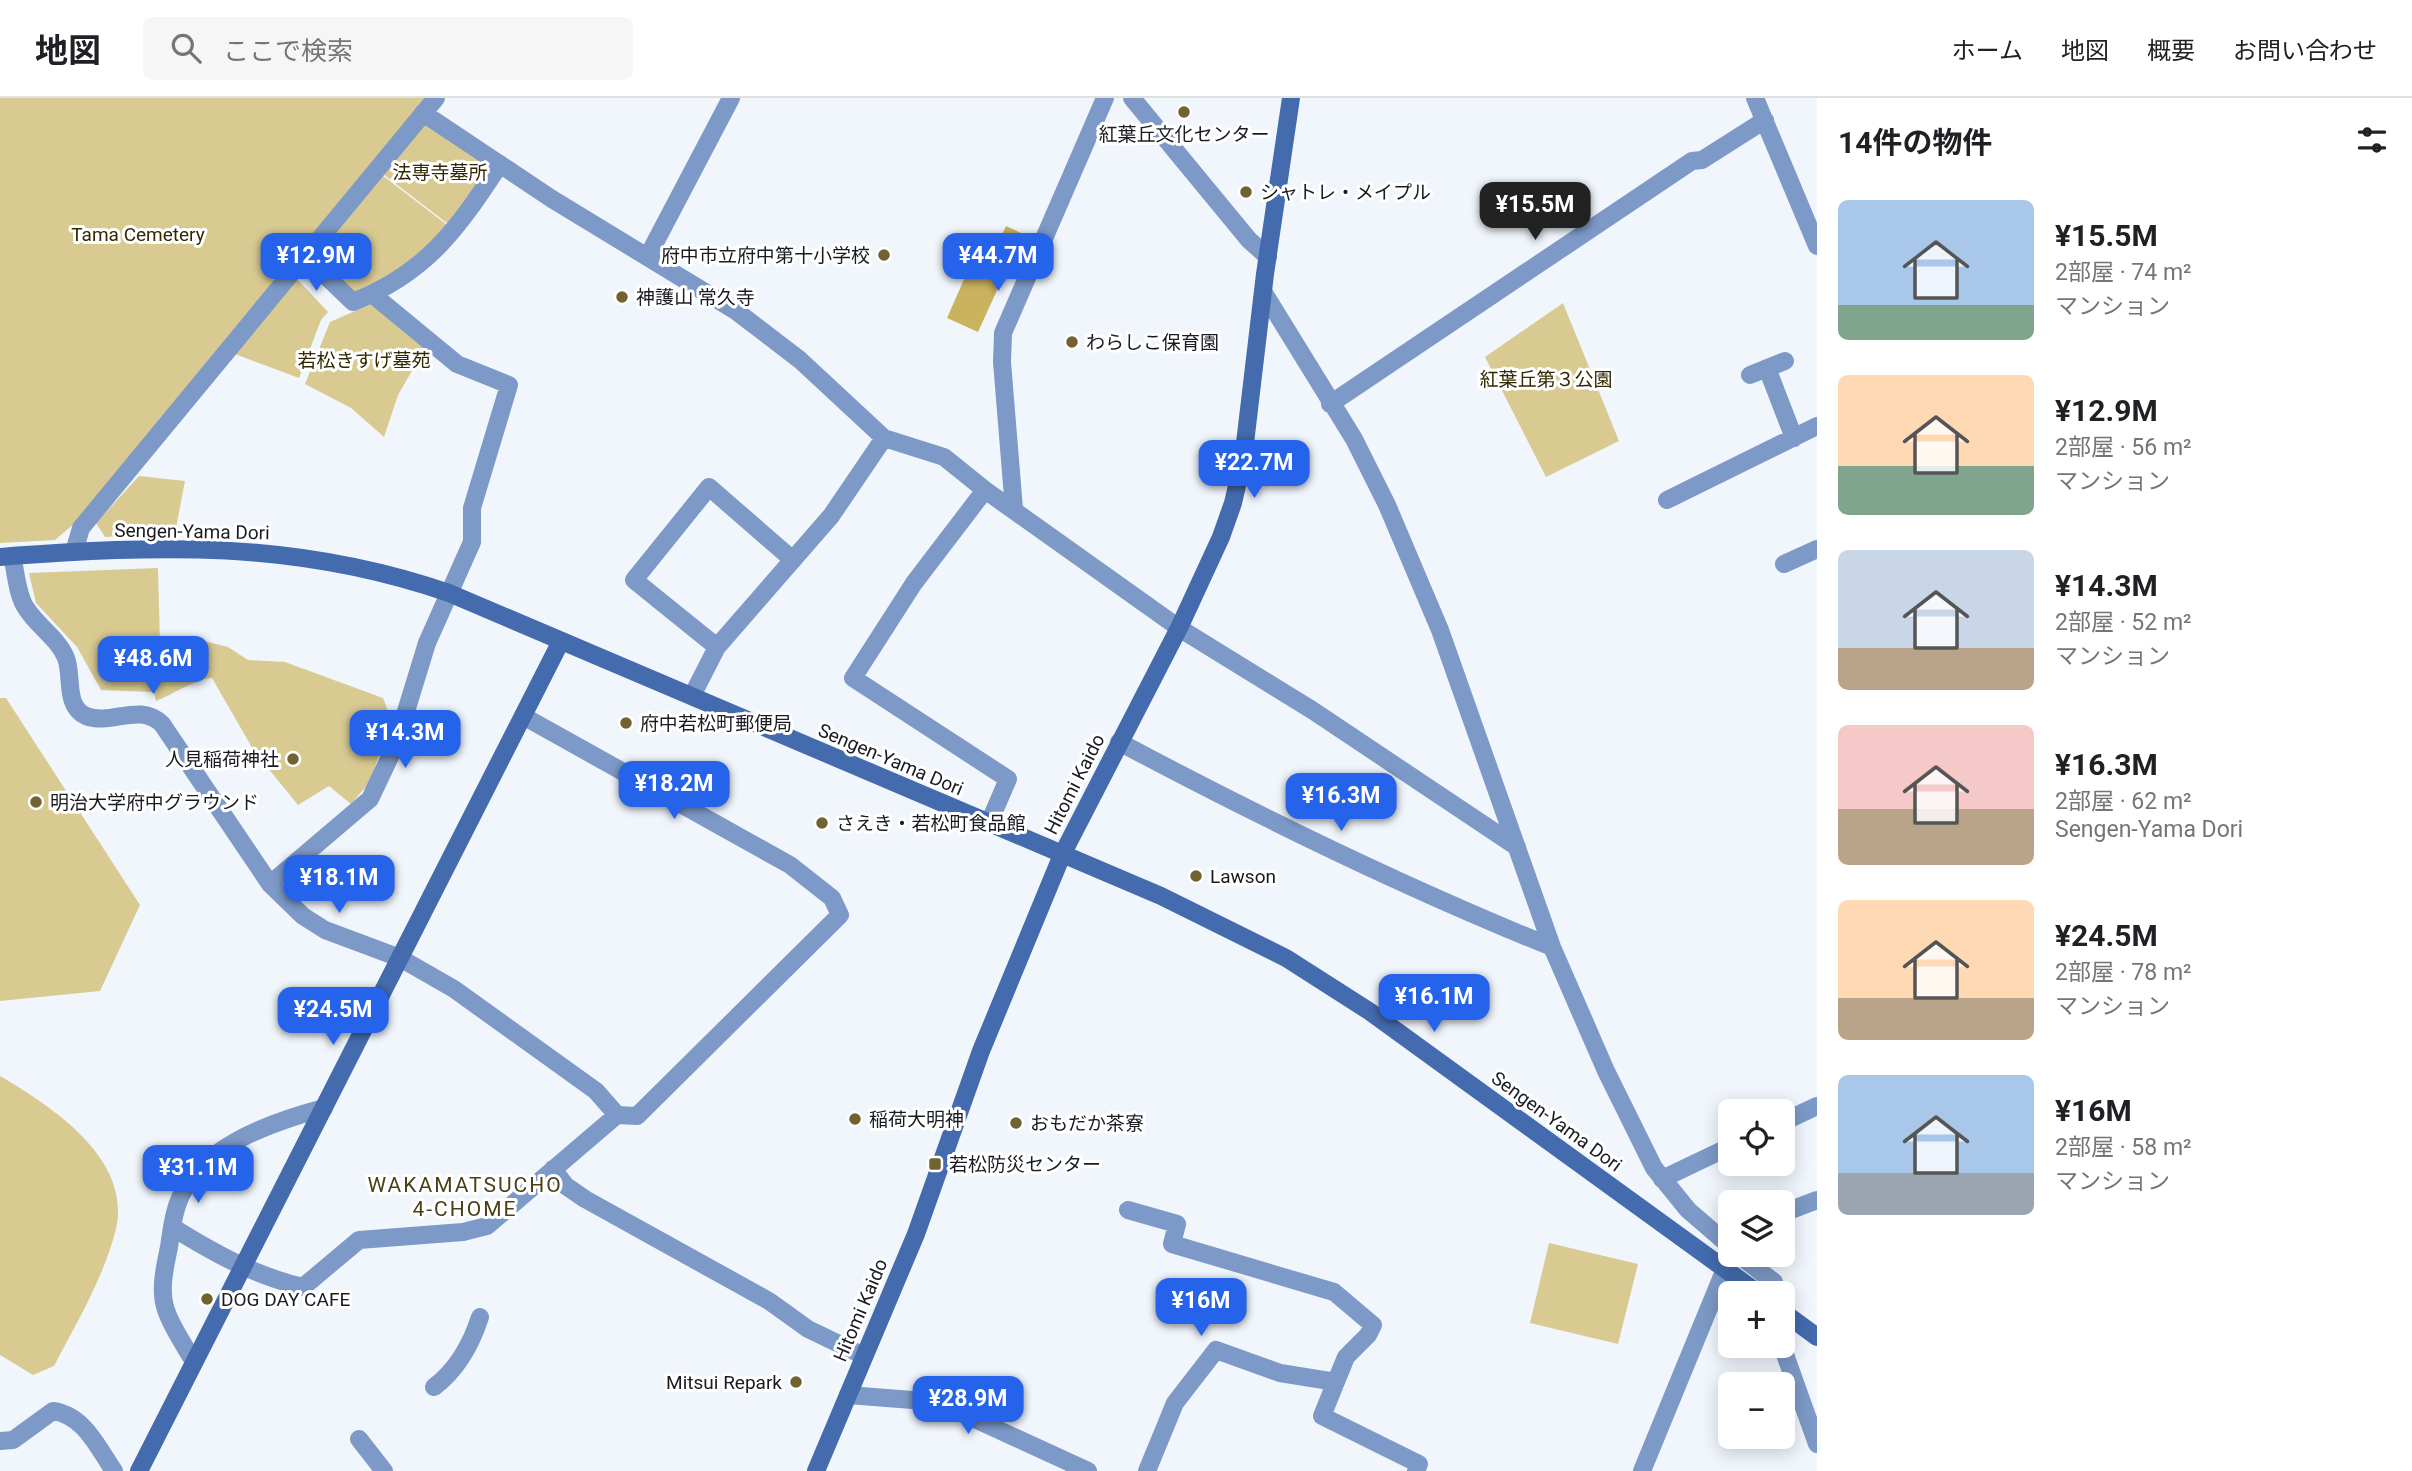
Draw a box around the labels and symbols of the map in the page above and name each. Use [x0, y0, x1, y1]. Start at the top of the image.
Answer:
marker: 紅葉丘文化センター [1176, 104, 1192, 120]
place label: 紅葉丘文化センター [1098, 123, 1270, 146]
park label: 法専寺墓所 [392, 161, 488, 184]
place label: シャトレ・メイプル [1260, 181, 1431, 204]
pin: ¥15.5M [1478, 183, 1592, 242]
marker: シャトレ・メイプル [1238, 184, 1254, 200]
park label: Tama Cemetery [71, 223, 205, 246]
pin: ¥12.9M [259, 234, 373, 293]
pin: ¥44.7M [941, 234, 1055, 293]
place label: 府中市立府中第十小学校 [661, 244, 870, 267]
marker: 府中市立府中第十小学校 [876, 247, 892, 263]
place label: 神護山 常久寺 [636, 286, 755, 309]
marker: 神護山 常久寺 [614, 289, 630, 305]
place label: わらしこ保育園 [1086, 331, 1219, 354]
marker: わらしこ保育園 [1064, 334, 1080, 350]
park label: 若松きすげ墓苑 [297, 349, 431, 372]
park label: 紅葉丘第３公園 [1479, 368, 1613, 391]
pin: ¥22.7M [1197, 440, 1311, 500]
street label: Sengen-Yama Dori [114, 519, 270, 544]
pin: ¥48.6M [96, 636, 210, 696]
pin: ¥14.3M [348, 710, 462, 770]
place label: 府中若松町郵便局 [640, 712, 792, 735]
marker: 府中若松町郵便局 [618, 715, 634, 731]
street label: Sengen-Yama Dori [815, 718, 967, 800]
street label: Hitomi Kaido [1039, 730, 1110, 838]
place label: 人見稲荷神社 [165, 748, 279, 771]
marker: 人見稲荷神社 [285, 751, 301, 767]
pin: ¥18.2M [617, 762, 731, 821]
pin: ¥16.3M [1284, 774, 1398, 833]
place label: 明治大学府中グラウンド [50, 791, 259, 814]
marker: 明治大学府中グラウンド [28, 794, 44, 810]
place label: さえき・若松町食品館 [836, 812, 1025, 835]
marker: さえき・若松町食品館 [814, 815, 830, 831]
pin: ¥18.1M [282, 856, 396, 915]
place label: Lawson [1210, 865, 1276, 888]
marker: Lawson [1188, 868, 1204, 884]
pin: ¥16.1M [1377, 974, 1491, 1034]
pin: ¥24.5M [276, 988, 390, 1047]
street label: Sengen-Yama Dori [1487, 1066, 1626, 1176]
place label: 稲荷大明神 [869, 1108, 964, 1131]
marker: 稲荷大明神 [847, 1111, 863, 1127]
place label: おもだか茶寮 [1030, 1112, 1144, 1135]
marker: おもだか茶寮 [1008, 1115, 1024, 1131]
pin: ¥31.1M [141, 1146, 255, 1205]
place label: 若松防災センター [949, 1153, 1101, 1176]
marker: 若松防災センター [927, 1156, 943, 1172]
district label: WAKAMATSUCHO 4-CHOME [367, 1173, 563, 1221]
street label: Hitomi Kaido [828, 1255, 892, 1365]
pin: ¥16M [1160, 1278, 1242, 1338]
place label: DOG DAY CAFE [221, 1288, 350, 1311]
marker: DOG DAY CAFE [199, 1291, 215, 1307]
place label: Mitsui Repark [666, 1371, 782, 1394]
marker: Mitsui Repark [788, 1374, 804, 1390]
pin: ¥28.9M [911, 1376, 1025, 1436]

